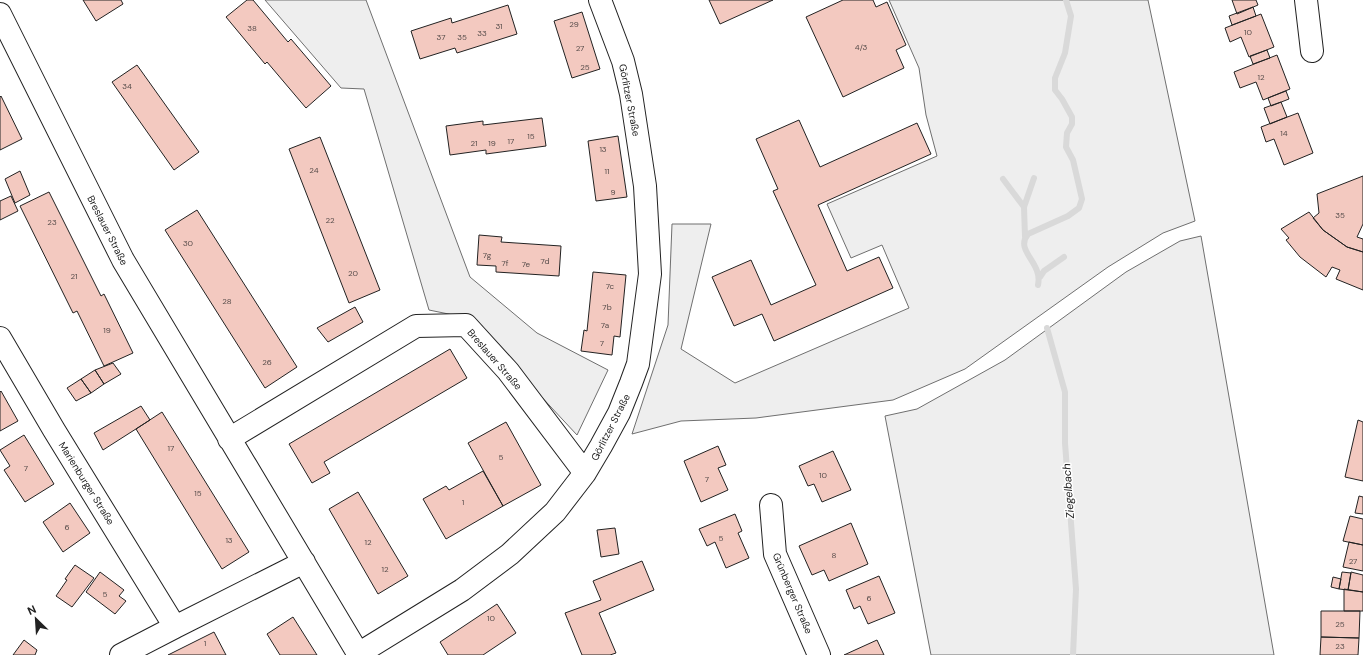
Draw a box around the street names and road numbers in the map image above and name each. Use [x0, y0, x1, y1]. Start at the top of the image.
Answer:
street label: Görlitzer Straße [616, 63, 643, 138]
street label: Breslauer Straße [84, 193, 131, 268]
street label: Breslauer Straße [465, 326, 525, 393]
street label: Görlitzer Straße [588, 391, 633, 463]
street label: Marienburger Straße [56, 439, 118, 527]
street label: Grünberger Straße [770, 551, 816, 636]

